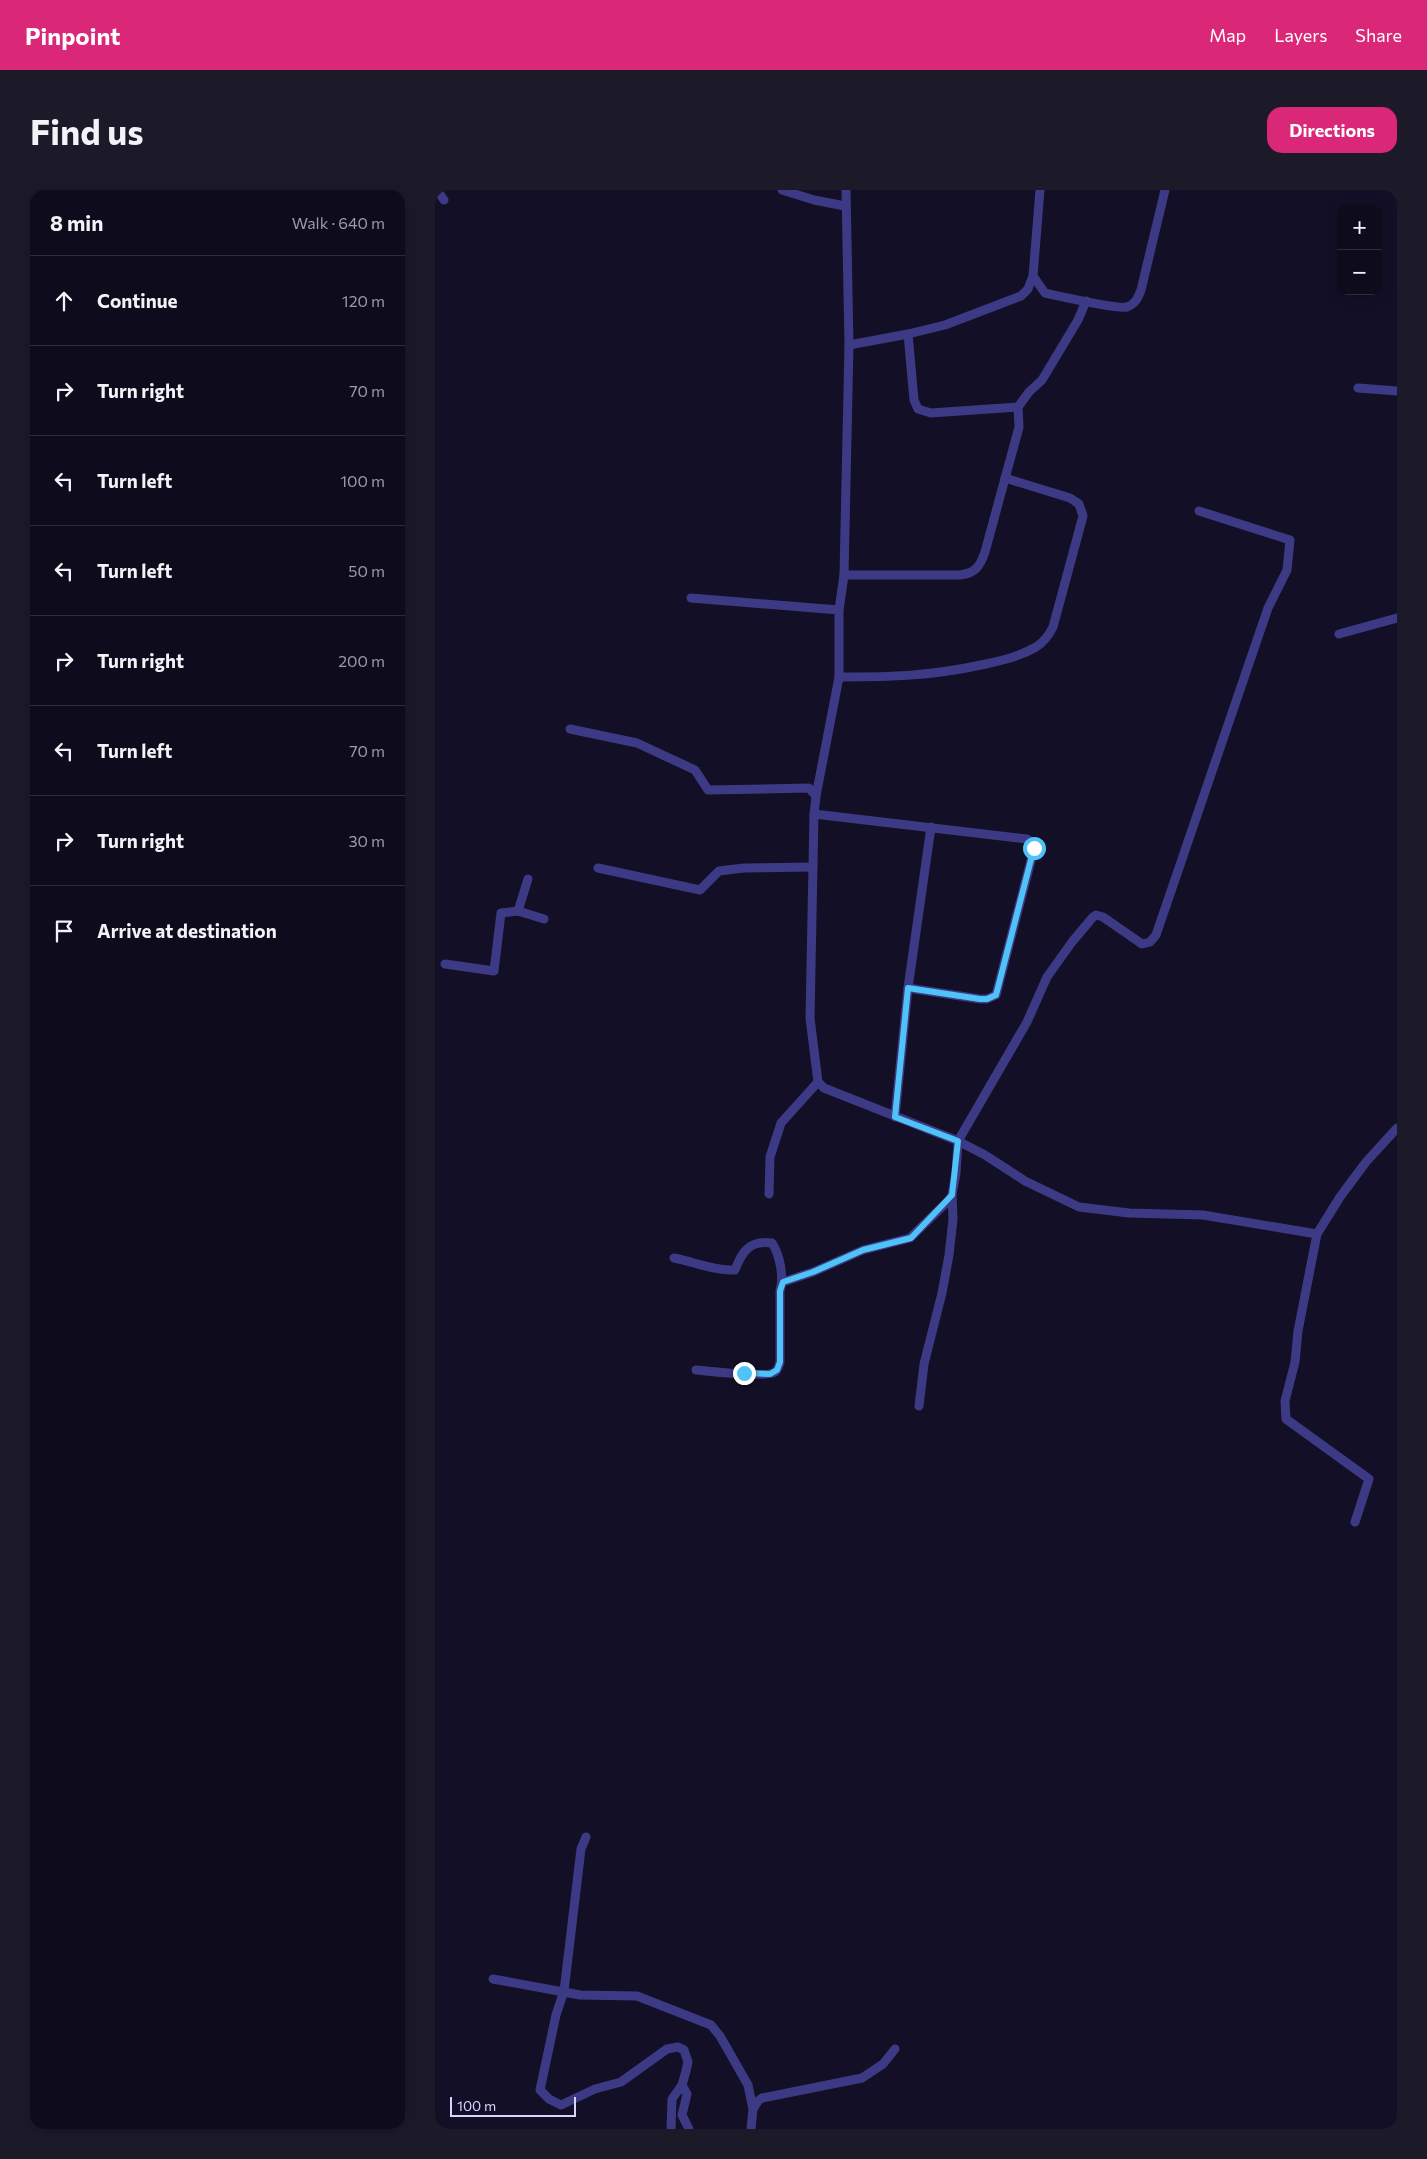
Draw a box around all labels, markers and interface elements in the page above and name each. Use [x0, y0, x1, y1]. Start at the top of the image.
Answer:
text: Pinpoint [25, 21, 120, 50]
text: Map [1209, 24, 1246, 46]
text: Layers [1274, 24, 1327, 46]
text: Share [1355, 24, 1402, 46]
button: Directions [1267, 107, 1397, 153]
text: Find us [30, 109, 144, 152]
map controls [1337, 205, 1382, 295]
button: + [1337, 205, 1382, 250]
text: 8 min [50, 210, 103, 235]
text: Walk · 640 m [292, 213, 385, 232]
button: − [1337, 250, 1382, 295]
icon: ahead [50, 287, 78, 315]
text: Continue [97, 289, 177, 312]
text: 120 m [342, 291, 385, 310]
icon: right [50, 377, 78, 405]
text: Turn right [97, 379, 184, 402]
text: 70 m [349, 381, 385, 400]
icon: left [50, 467, 78, 495]
text: Turn left [97, 469, 172, 492]
text: 100 m [340, 471, 385, 490]
icon: left [50, 557, 78, 585]
text: Turn left [97, 559, 172, 582]
text: 50 m [348, 561, 385, 580]
icon: right [50, 647, 78, 675]
text: Turn right [97, 649, 184, 672]
text: 200 m [338, 651, 385, 670]
icon: left [50, 737, 78, 765]
text: Turn left [97, 739, 172, 762]
text: 70 m [349, 741, 385, 760]
icon: right [50, 827, 78, 855]
text: Turn right [97, 829, 184, 852]
text: 30 m [348, 831, 385, 850]
route start [1023, 837, 1046, 860]
icon: arrive [50, 917, 78, 945]
text: Arrive at destination [97, 919, 277, 942]
route end [733, 1362, 756, 1385]
scale bar [450, 2094, 576, 2117]
text: 100 m [457, 2097, 496, 2114]

